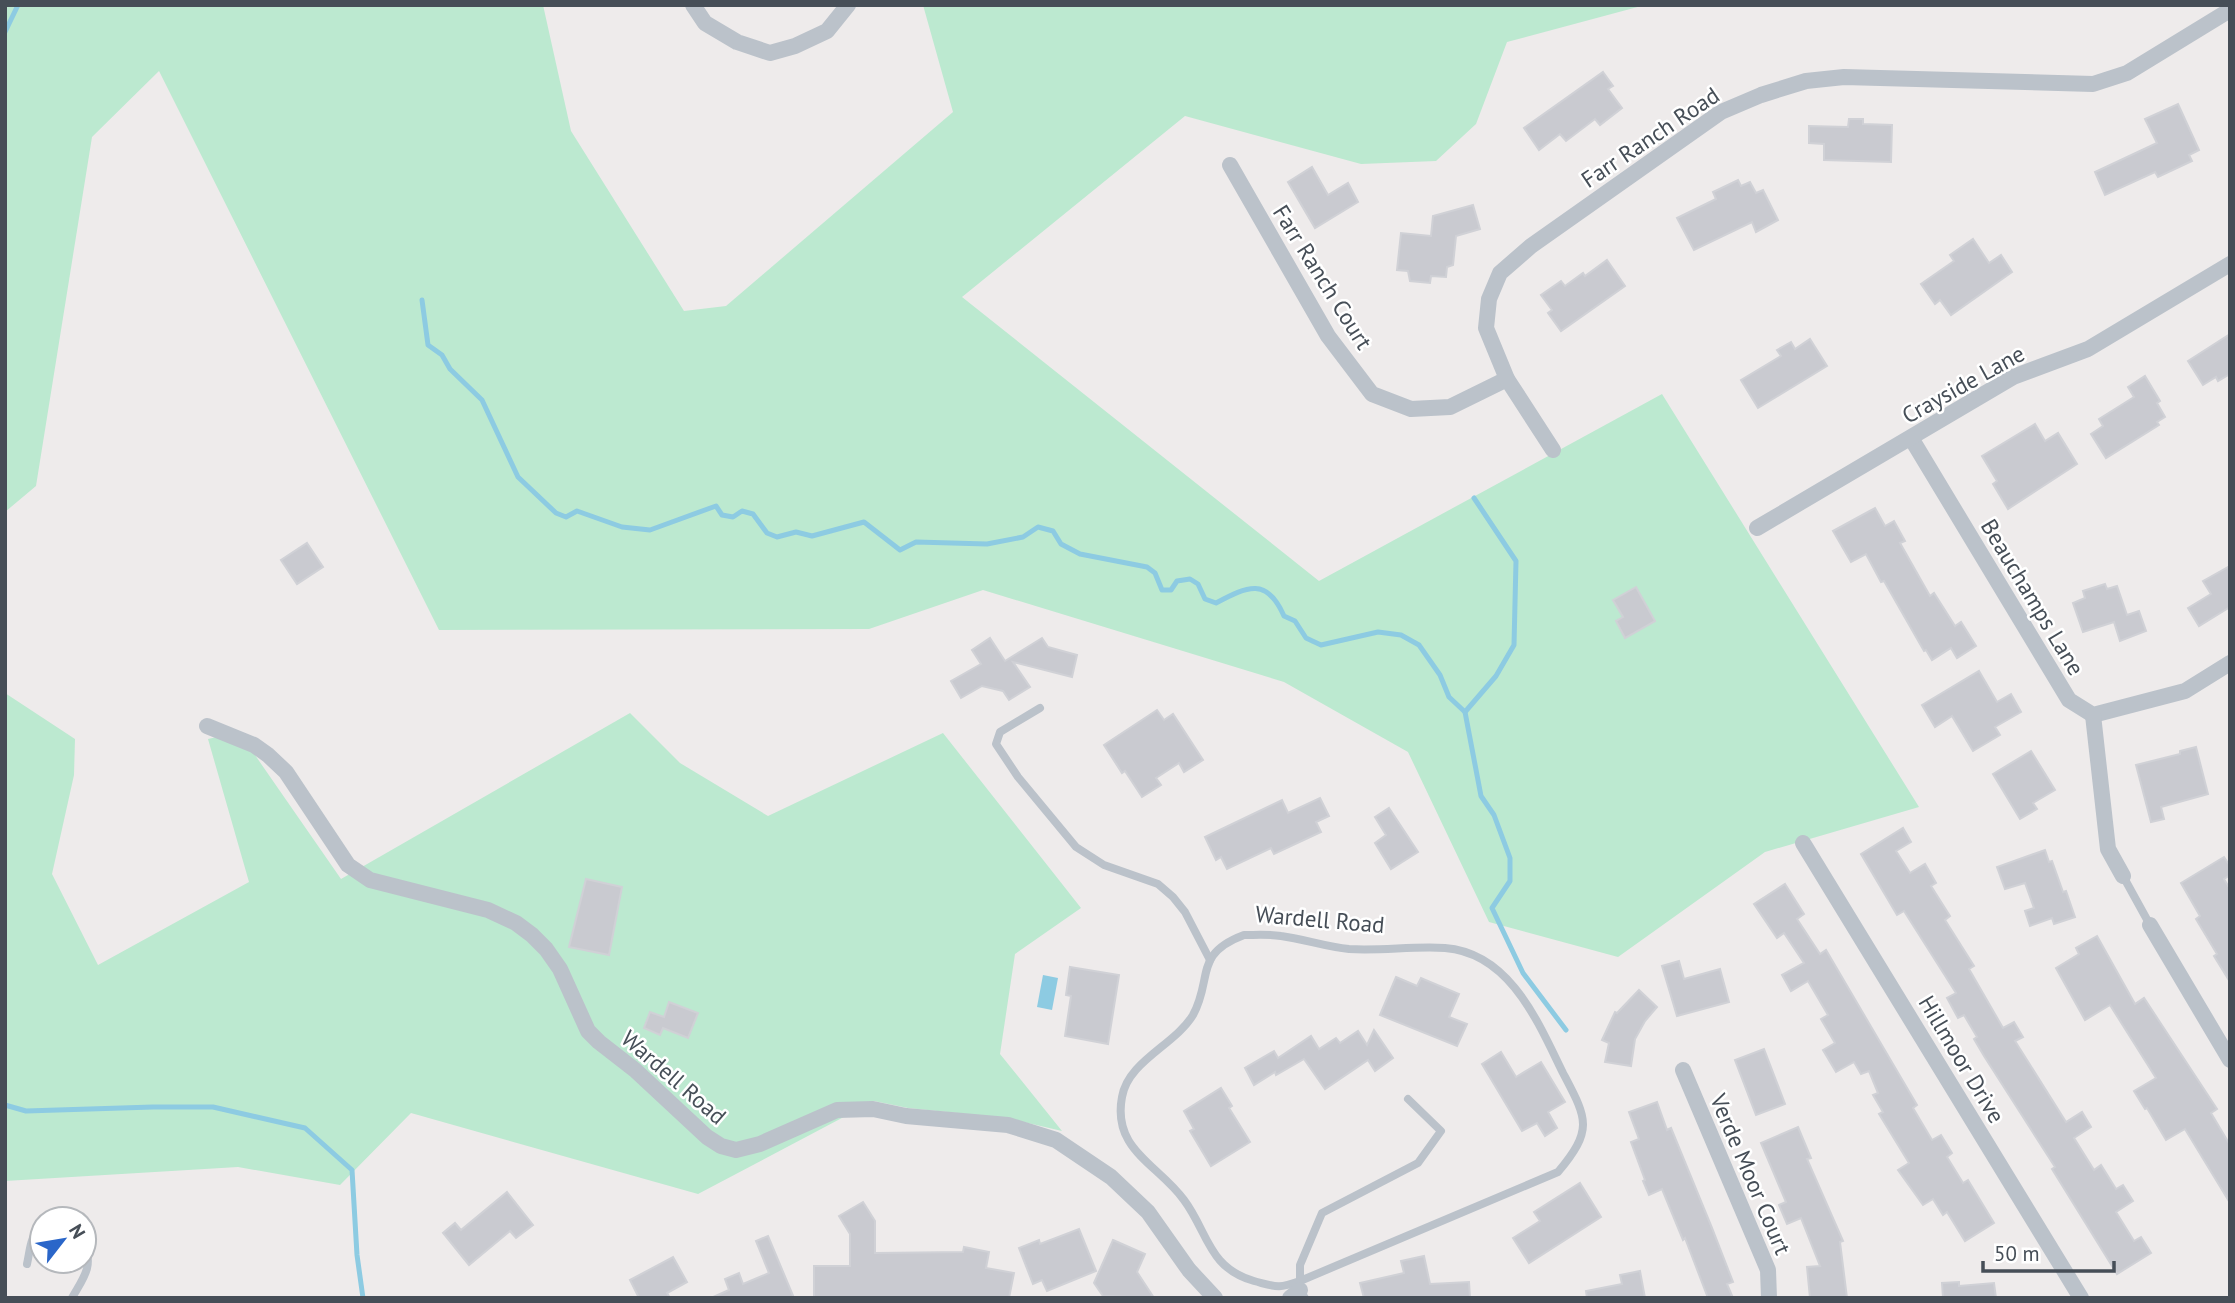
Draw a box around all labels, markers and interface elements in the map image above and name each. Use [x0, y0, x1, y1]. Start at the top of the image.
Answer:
street label: Farr Ranch Road [1575, 80, 1725, 194]
street label: Farr Ranch Court [1267, 199, 1379, 355]
street label: Crayside Lane [1897, 338, 2029, 430]
street label: Beauchamps Lane [1975, 514, 2091, 680]
street label: Wardell Road [1254, 899, 1386, 939]
street label: Hillmoor Drive [1913, 990, 2011, 1128]
street label: Wardell Road [616, 1024, 732, 1130]
street label: Verde Moor Court [1704, 1088, 1798, 1259]
north arrow [28, 1205, 98, 1275]
text: N [64, 1220, 91, 1243]
scale bar [1983, 1230, 2114, 1274]
text: 50 m [1994, 1240, 2040, 1267]

